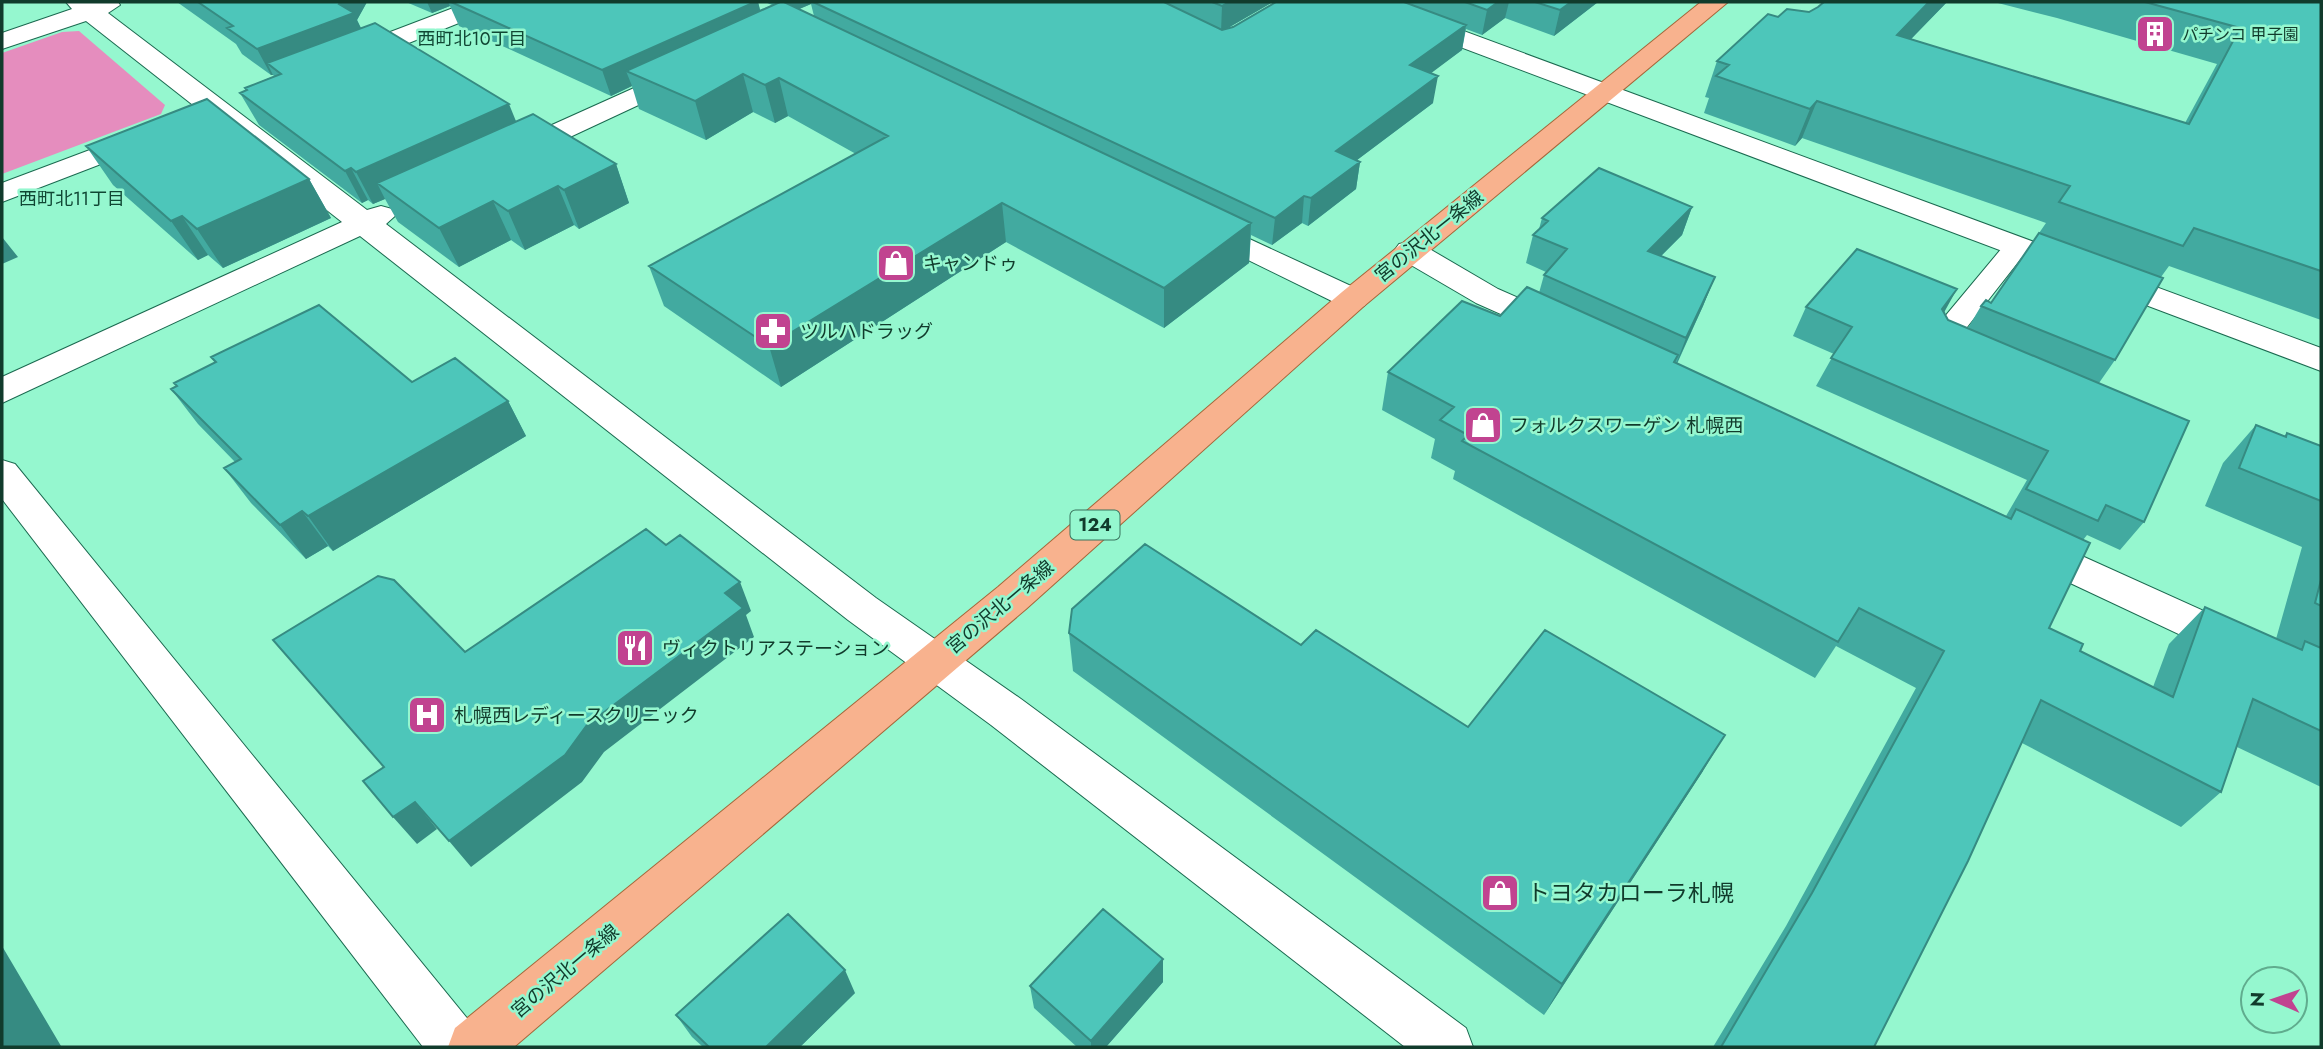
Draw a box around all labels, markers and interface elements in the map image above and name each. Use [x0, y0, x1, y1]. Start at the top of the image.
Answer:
building icon: パチンコ 甲子園 [2134, 13, 2176, 55]
place label: パチンコ 甲子園 [2182, 23, 2299, 46]
district label: 西町北10丁目 [418, 26, 526, 52]
street label: 宮の沢北一条線 [1369, 184, 1489, 288]
district label: 西町北11丁目 [19, 186, 125, 212]
shop icon: キャンドゥ [875, 242, 917, 284]
place label: キャンドゥ [923, 250, 1018, 277]
pharmacy icon: ツルハドラッグ [752, 310, 794, 352]
place label: ツルハドラッグ [800, 318, 933, 345]
shop icon: フォルクスワーゲン 札幌西 [1462, 404, 1504, 446]
place label: フォルクスワーゲン 札幌西 [1510, 412, 1743, 439]
road number: 124 [1070, 510, 1120, 540]
street label: 宮の沢北一条線 [940, 554, 1060, 660]
restaurant icon: ヴィクトリアステーション [614, 627, 656, 669]
place label: ヴィクトリアステーション [662, 635, 890, 662]
hospital icon: 札幌西レディースクリニック [406, 694, 448, 736]
place label: 札幌西レディースクリニック [454, 702, 699, 729]
shop icon: トヨタカローラ札幌 [1479, 872, 1521, 914]
place label: トヨタカローラ札幌 [1527, 876, 1734, 910]
street label: 宮の沢北一条線 [505, 918, 625, 1024]
north arrow [2239, 965, 2309, 1035]
text: N [2244, 991, 2271, 1007]

